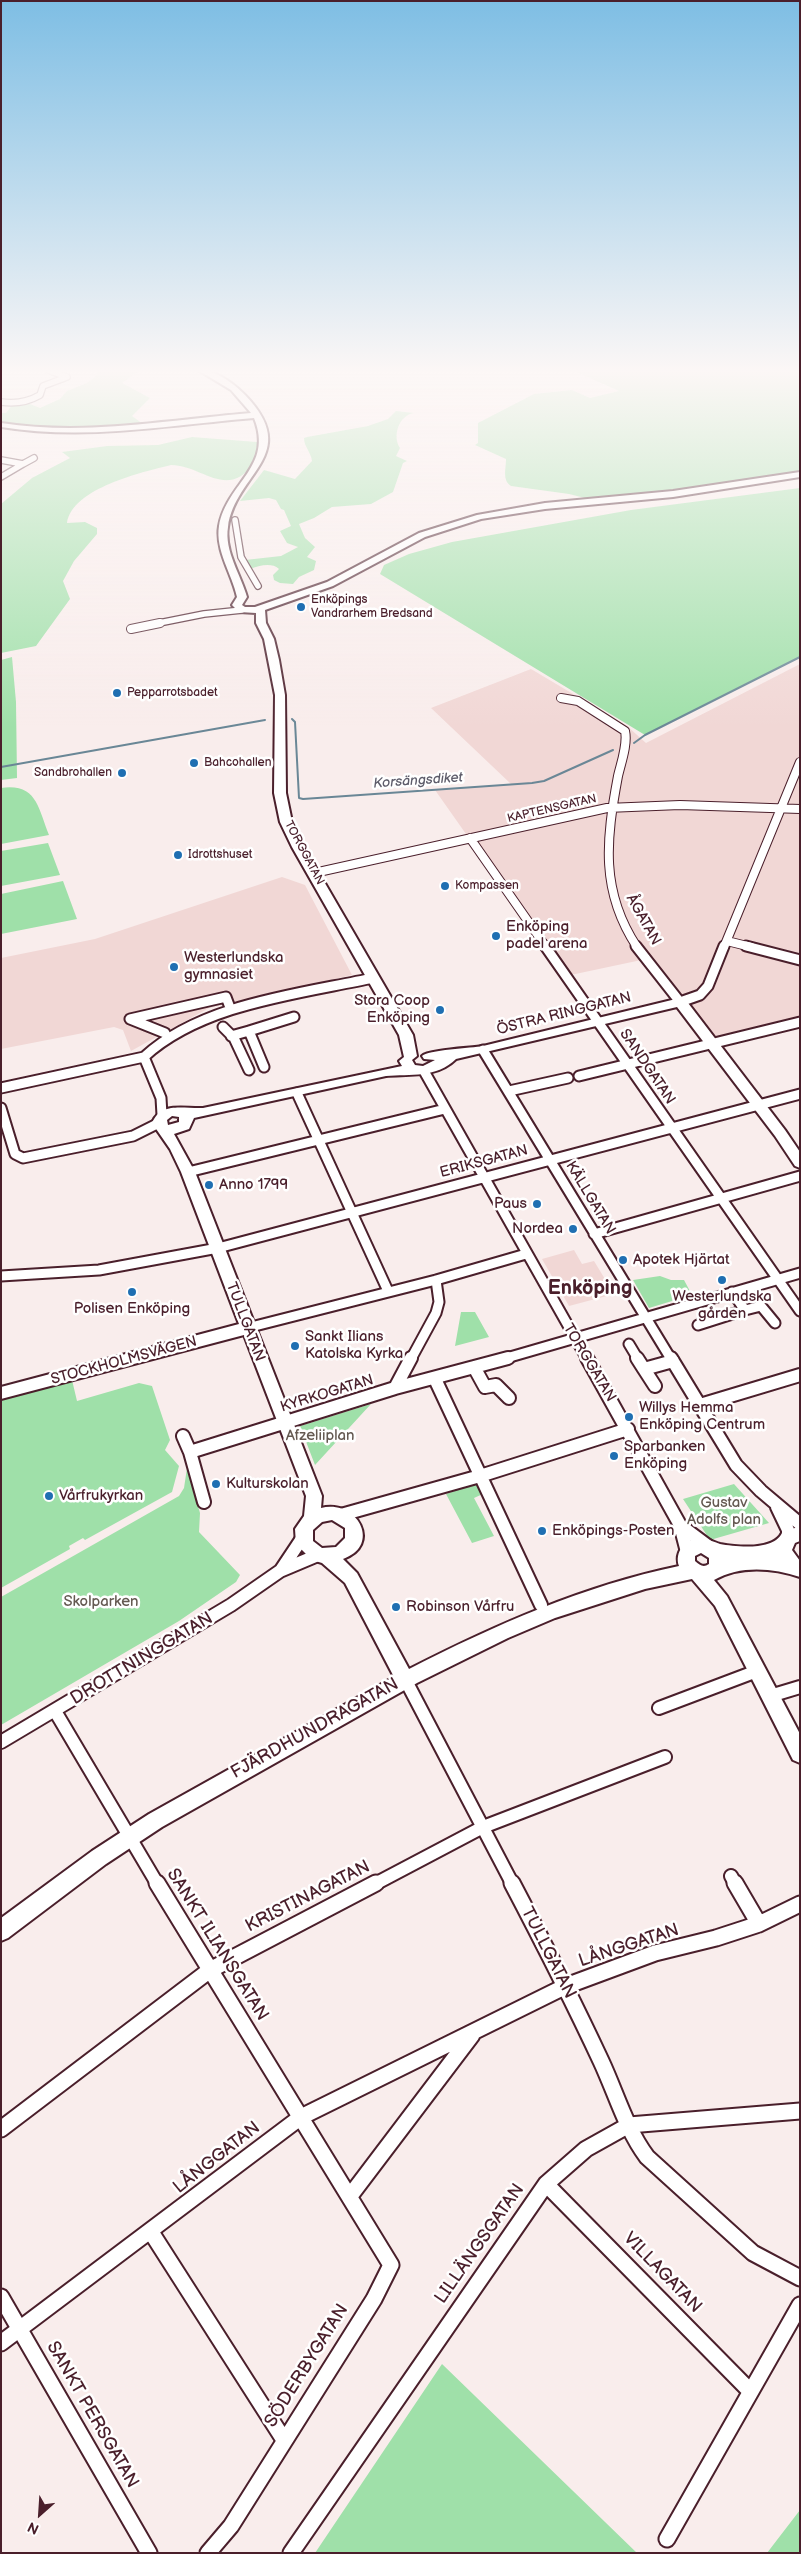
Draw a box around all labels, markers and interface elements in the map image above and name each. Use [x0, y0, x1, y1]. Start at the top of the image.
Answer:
place label: Enköpings Vandrarhem Bredsand [311, 593, 433, 621]
marker: Enköpings Vandrarhem Bredsand [295, 601, 307, 613]
place label: Pepparrotsbadet [127, 686, 218, 700]
marker: Pepparrotsbadet [111, 687, 123, 699]
place label: Bahcohallen [204, 756, 271, 770]
marker: Bahcohallen [188, 757, 200, 769]
place label: Sandbrohallen [34, 766, 112, 780]
marker: Sandbrohallen [116, 767, 128, 779]
water label: Korsängsdiket [373, 769, 463, 793]
street label: KAPTENSGATAN [506, 792, 598, 826]
street label: TORGGATAN [281, 819, 327, 887]
place label: Idrottshuset [188, 848, 253, 862]
marker: Idrottshuset [172, 849, 184, 861]
place label: Kompassen [455, 879, 519, 893]
marker: Kompassen [439, 880, 451, 892]
street label: ÅGATAN [622, 891, 664, 949]
place label: Enköping padel arena [506, 918, 588, 953]
marker: Enköping padel arena [490, 930, 502, 942]
place label: Westerlundska gymnasiet [184, 949, 283, 984]
marker: Westerlundska gymnasiet [168, 961, 180, 973]
street label: ÖSTRA RINGGATAN [495, 989, 633, 1039]
place label: Stora Coop Enköping [354, 992, 430, 1027]
marker: Stora Coop Enköping [434, 1004, 446, 1016]
street label: SANDGATAN [615, 1026, 679, 1108]
street label: ERIKSGATAN [438, 1142, 530, 1182]
street label: KÄLLGATAN [561, 1158, 619, 1238]
place label: Anno 1799 [219, 1176, 288, 1194]
marker: Anno 1799 [203, 1179, 215, 1191]
place label: Paus [494, 1195, 527, 1213]
marker: Paus [531, 1198, 543, 1210]
place label: Nordea [512, 1220, 563, 1238]
marker: Nordea [567, 1223, 579, 1235]
place label: Apotek Hjärtat [633, 1251, 730, 1269]
marker: Apotek Hjärtat [617, 1254, 629, 1266]
marker: Westerlundska gården [716, 1274, 728, 1286]
district label: Enköping [548, 1277, 632, 1301]
street label: TULLGATAN [222, 1280, 268, 1364]
marker: Polisen Enköping [126, 1286, 138, 1298]
place label: Westerlundska gården [672, 1288, 772, 1323]
place label: Polisen Enköping [74, 1300, 190, 1318]
street label: TORGGATAN [559, 1321, 619, 1405]
place label: Sankt Ilians Katolska Kyrka [305, 1328, 403, 1363]
street label: STOCKHOLMSVÄGEN [49, 1333, 199, 1389]
marker: Sankt Ilians Katolska Kyrka [289, 1340, 301, 1352]
street label: KYRKOGATAN [278, 1371, 376, 1417]
place label: Willys Hemma Enköping Centrum [639, 1399, 765, 1434]
marker: Willys Hemma Enköping Centrum [623, 1411, 635, 1423]
park label: Afzeliiplan [286, 1427, 354, 1445]
place label: Sparbanken Enköping [624, 1438, 706, 1473]
marker: Sparbanken Enköping [608, 1450, 620, 1462]
place label: Kulturskolan [226, 1475, 309, 1493]
marker: Kulturskolan [210, 1478, 222, 1490]
place label: Vårfrukyrkan [59, 1487, 143, 1505]
marker: Vårfrukyrkan [43, 1490, 55, 1502]
park label: Gustav Adolfs plan [687, 1494, 761, 1529]
place label: Enköpings-Posten [552, 1522, 674, 1540]
marker: Enköpings-Posten [536, 1525, 548, 1537]
park label: Skolparken [63, 1593, 139, 1611]
place label: Robinson Vårfru [406, 1598, 514, 1616]
marker: Robinson Vårfru [390, 1601, 402, 1613]
street label: DROTTNINGGATAN [67, 1608, 217, 1710]
street label: FJÄRDHUNDRAGATAN [227, 1674, 403, 1784]
street label: KRISTINAGATAN [242, 1856, 374, 1938]
street label: SANKT ILIANSGATAN [161, 1865, 273, 2025]
street label: TULLGATAN [516, 1904, 580, 2002]
street label: LÅNGGATAN [576, 1920, 682, 1972]
street label: LÅNGGATAN [169, 2117, 265, 2199]
street label: LILLÄNGSGATAN [431, 2180, 529, 2308]
street label: VILLAGATAN [618, 2228, 706, 2318]
street label: SÖDERBYGATAN [260, 2301, 354, 2431]
street label: SANKT PERSGATAN [41, 2338, 143, 2492]
north arrow [15, 2489, 65, 2539]
text: N [25, 2518, 42, 2538]

